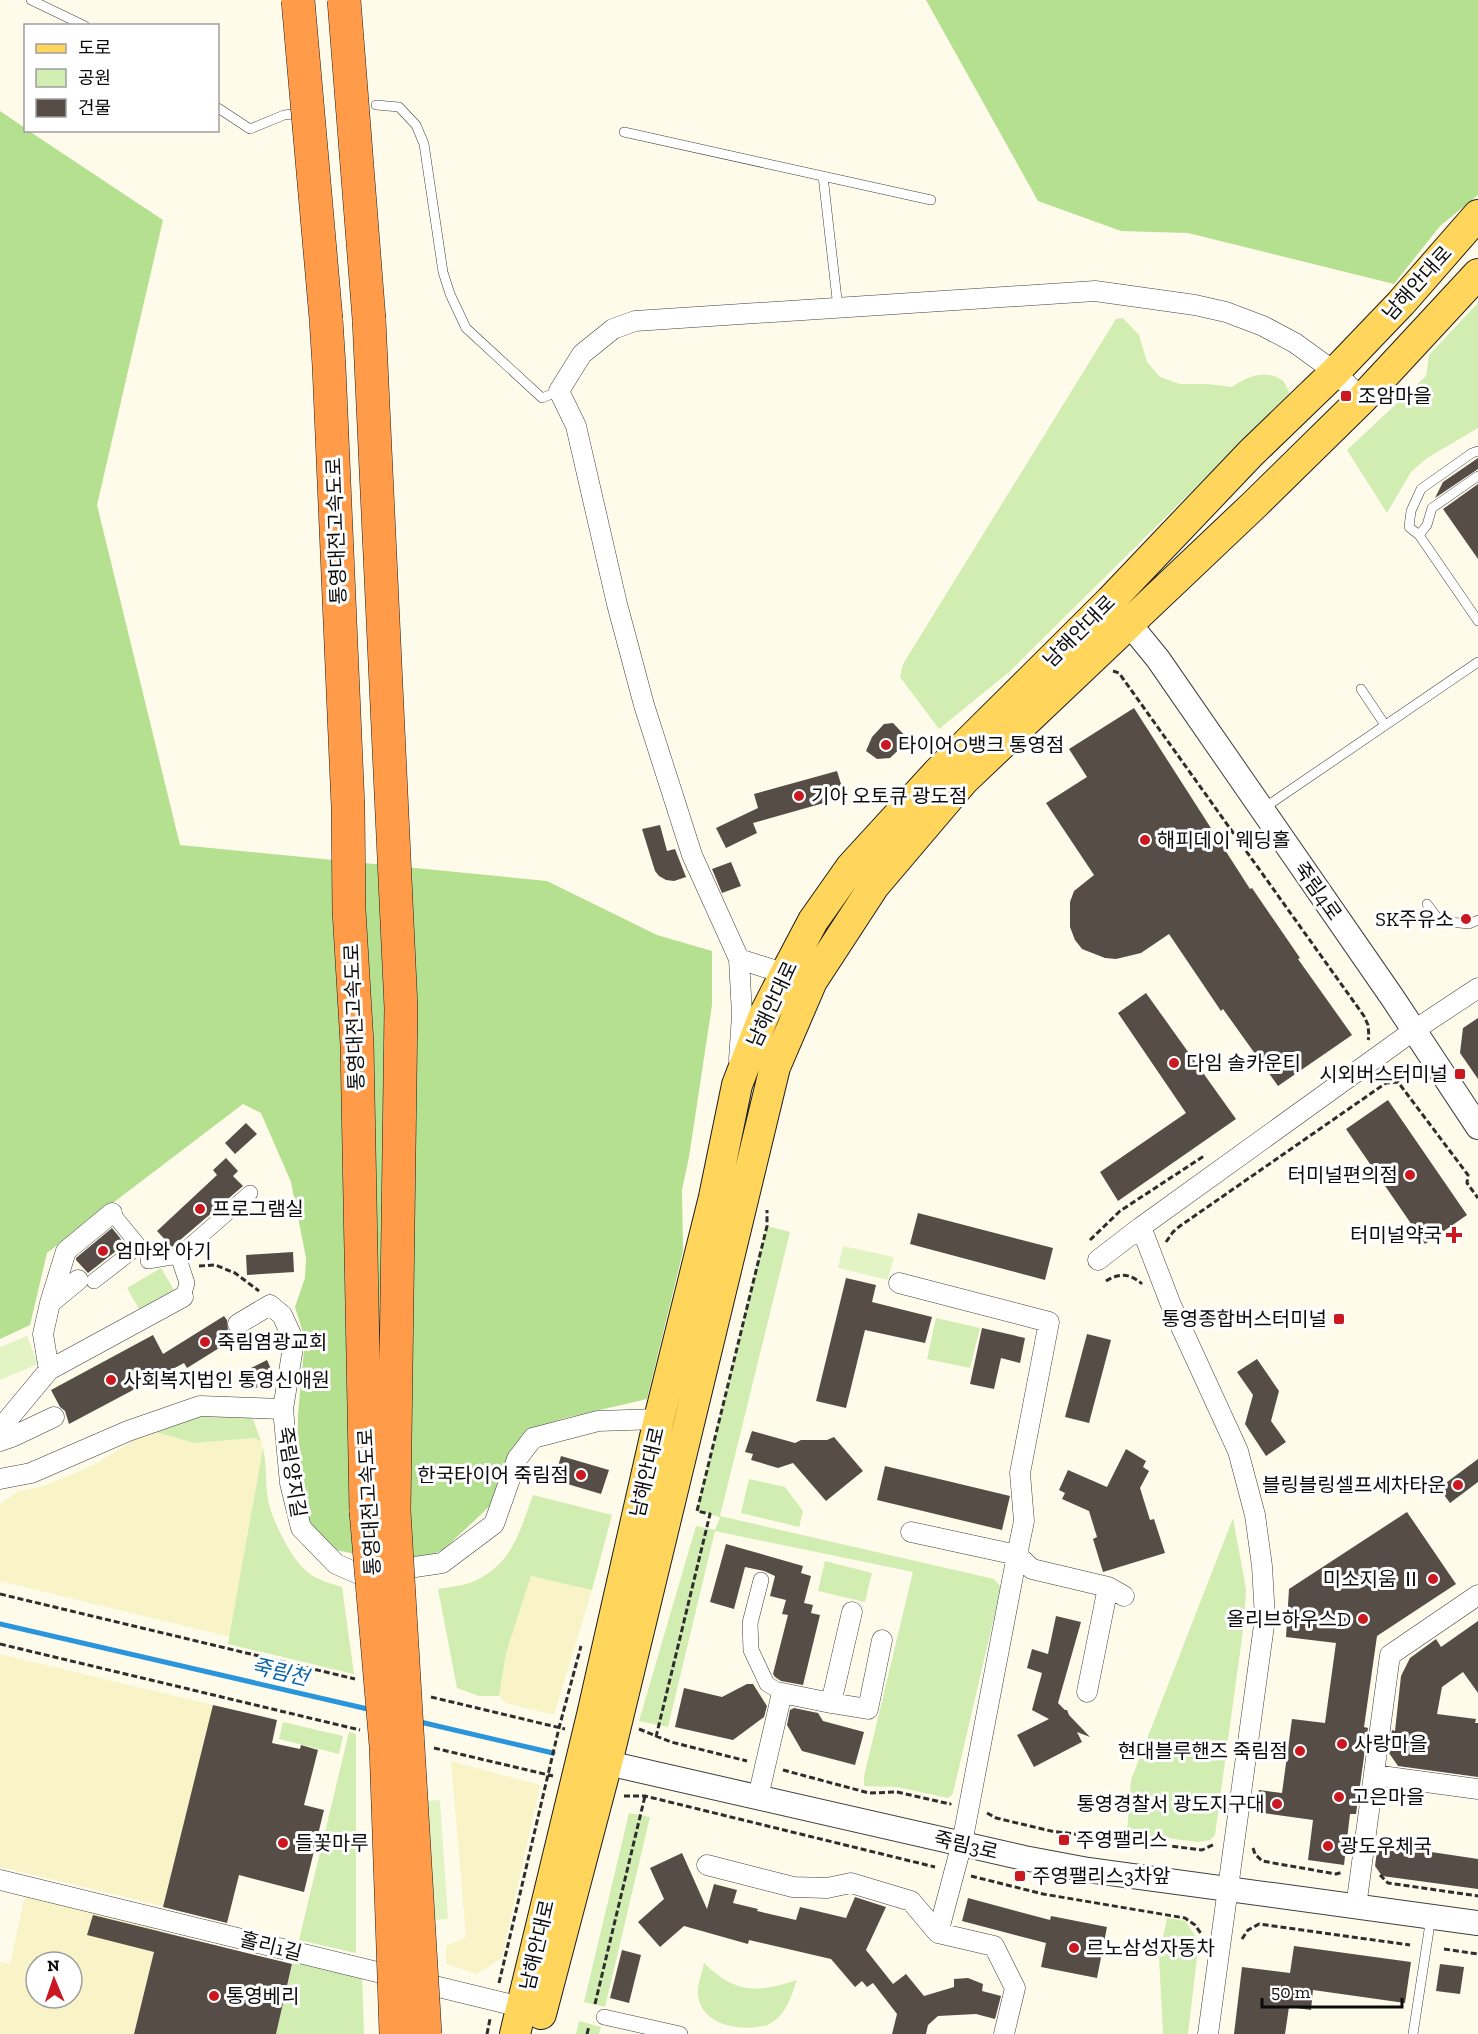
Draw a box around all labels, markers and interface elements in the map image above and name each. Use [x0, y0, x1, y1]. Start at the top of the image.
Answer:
legend [24, 24, 219, 132]
text: 도로 [78, 37, 111, 59]
text: 공원 [78, 67, 111, 89]
text: 건물 [78, 97, 111, 119]
street label: 남해안대로 [1377, 241, 1457, 325]
place label: 조암마을 [1358, 384, 1432, 408]
marker: 조암마을 [1339, 389, 1353, 403]
street label: 통영대전고속도로 [321, 457, 351, 605]
street label: 남해안대로 [1038, 590, 1120, 672]
place label: 타이어O뱅크 통영점 [898, 733, 1064, 757]
marker: 타이어O뱅크 통영점 [879, 738, 893, 752]
place label: 기아 오토큐 광도점 [811, 784, 967, 808]
marker: 기아 오토큐 광도점 [792, 789, 806, 803]
place label: 해피데이 웨딩홀 [1157, 828, 1290, 852]
marker: 해피데이 웨딩홀 [1138, 833, 1152, 847]
street label: 죽림4로 [1289, 857, 1347, 925]
place label: SK주유소 [1375, 907, 1454, 931]
marker: SK주유소 [1459, 912, 1473, 926]
street label: 통영대전고속도로 [339, 943, 369, 1091]
street label: 남해안대로 [742, 957, 802, 1051]
place label: 다임 솔카운티 [1186, 1051, 1301, 1075]
marker: 다임 솔카운티 [1167, 1056, 1181, 1070]
place label: 시외버스터미널 [1319, 1062, 1448, 1086]
marker: 시외버스터미널 [1453, 1067, 1467, 1081]
place label: 터미널편의점 [1288, 1163, 1398, 1187]
marker: 터미널편의점 [1403, 1168, 1417, 1182]
place label: 프로그램실 [212, 1197, 304, 1221]
marker: 프로그램실 [193, 1202, 207, 1216]
place label: 터미널약국 [1350, 1223, 1442, 1247]
marker: 터미널약국 [1447, 1228, 1461, 1242]
place label: 엄마와 아기 [115, 1239, 212, 1263]
marker: 엄마와 아기 [96, 1244, 110, 1258]
place label: 통영종합버스터미널 [1161, 1307, 1327, 1331]
marker: 통영종합버스터미널 [1332, 1312, 1346, 1326]
place label: 죽림염광교회 [217, 1330, 327, 1354]
marker: 죽림염광교회 [198, 1335, 212, 1349]
place label: 사회복지법인 통영신애원 [123, 1368, 330, 1392]
marker: 사회복지법인 통영신애원 [104, 1373, 118, 1387]
street label: 남해안대로 [625, 1424, 669, 1520]
street label: 죽림양지길 [273, 1425, 311, 1519]
street label: 통영대전고속도로 [353, 1428, 385, 1576]
place label: 한국타이어 죽림점 [417, 1463, 569, 1487]
marker: 한국타이어 죽림점 [574, 1468, 588, 1482]
place label: 블링블링셀프세차타운 [1262, 1473, 1446, 1497]
marker: 블링블링셀프세차타운 [1451, 1478, 1465, 1492]
place label: 미소지움 Ⅱ [1323, 1567, 1421, 1591]
marker: 미소지움 Ⅱ [1426, 1572, 1440, 1586]
place label: 올리브하우스D [1227, 1607, 1351, 1631]
marker: 올리브하우스D [1356, 1612, 1370, 1626]
water label: 죽림천 [249, 1653, 314, 1691]
place label: 사랑마을 [1354, 1732, 1428, 1756]
marker: 사랑마을 [1335, 1737, 1349, 1751]
place label: 현대블루핸즈 죽림점 [1118, 1739, 1288, 1763]
marker: 현대블루핸즈 죽림점 [1293, 1744, 1307, 1758]
place label: 고은마을 [1351, 1785, 1425, 1809]
marker: 고은마을 [1332, 1790, 1346, 1804]
place label: 통영경찰서 광도지구대 [1076, 1792, 1265, 1816]
marker: 통영경찰서 광도지구대 [1270, 1797, 1284, 1811]
street label: 죽림3로 [932, 1826, 1000, 1864]
place label: 주영팰리스 [1076, 1828, 1168, 1852]
place label: 들꽃마루 [295, 1831, 369, 1855]
marker: 주영팰리스 [1057, 1833, 1071, 1847]
place label: 광도우체국 [1340, 1834, 1432, 1858]
marker: 들꽃마루 [276, 1836, 290, 1850]
marker: 광도우체국 [1321, 1839, 1335, 1853]
place label: 주영팰리스3차앞 [1032, 1864, 1171, 1888]
marker: 주영팰리스3차앞 [1013, 1869, 1027, 1883]
street label: 남해안대로 [515, 1897, 559, 1993]
street label: 홀리1길 [238, 1927, 304, 1965]
place label: 르노삼성자동차 [1086, 1936, 1215, 1960]
marker: 르노삼성자동차 [1067, 1941, 1081, 1955]
north arrow [24, 1950, 84, 2010]
text: N [47, 1956, 60, 1975]
scale bar [1262, 1971, 1402, 2009]
text: 50 m [1271, 1981, 1311, 2003]
place label: 통영베리 [226, 1984, 300, 2008]
marker: 통영베리 [207, 1989, 221, 2003]

